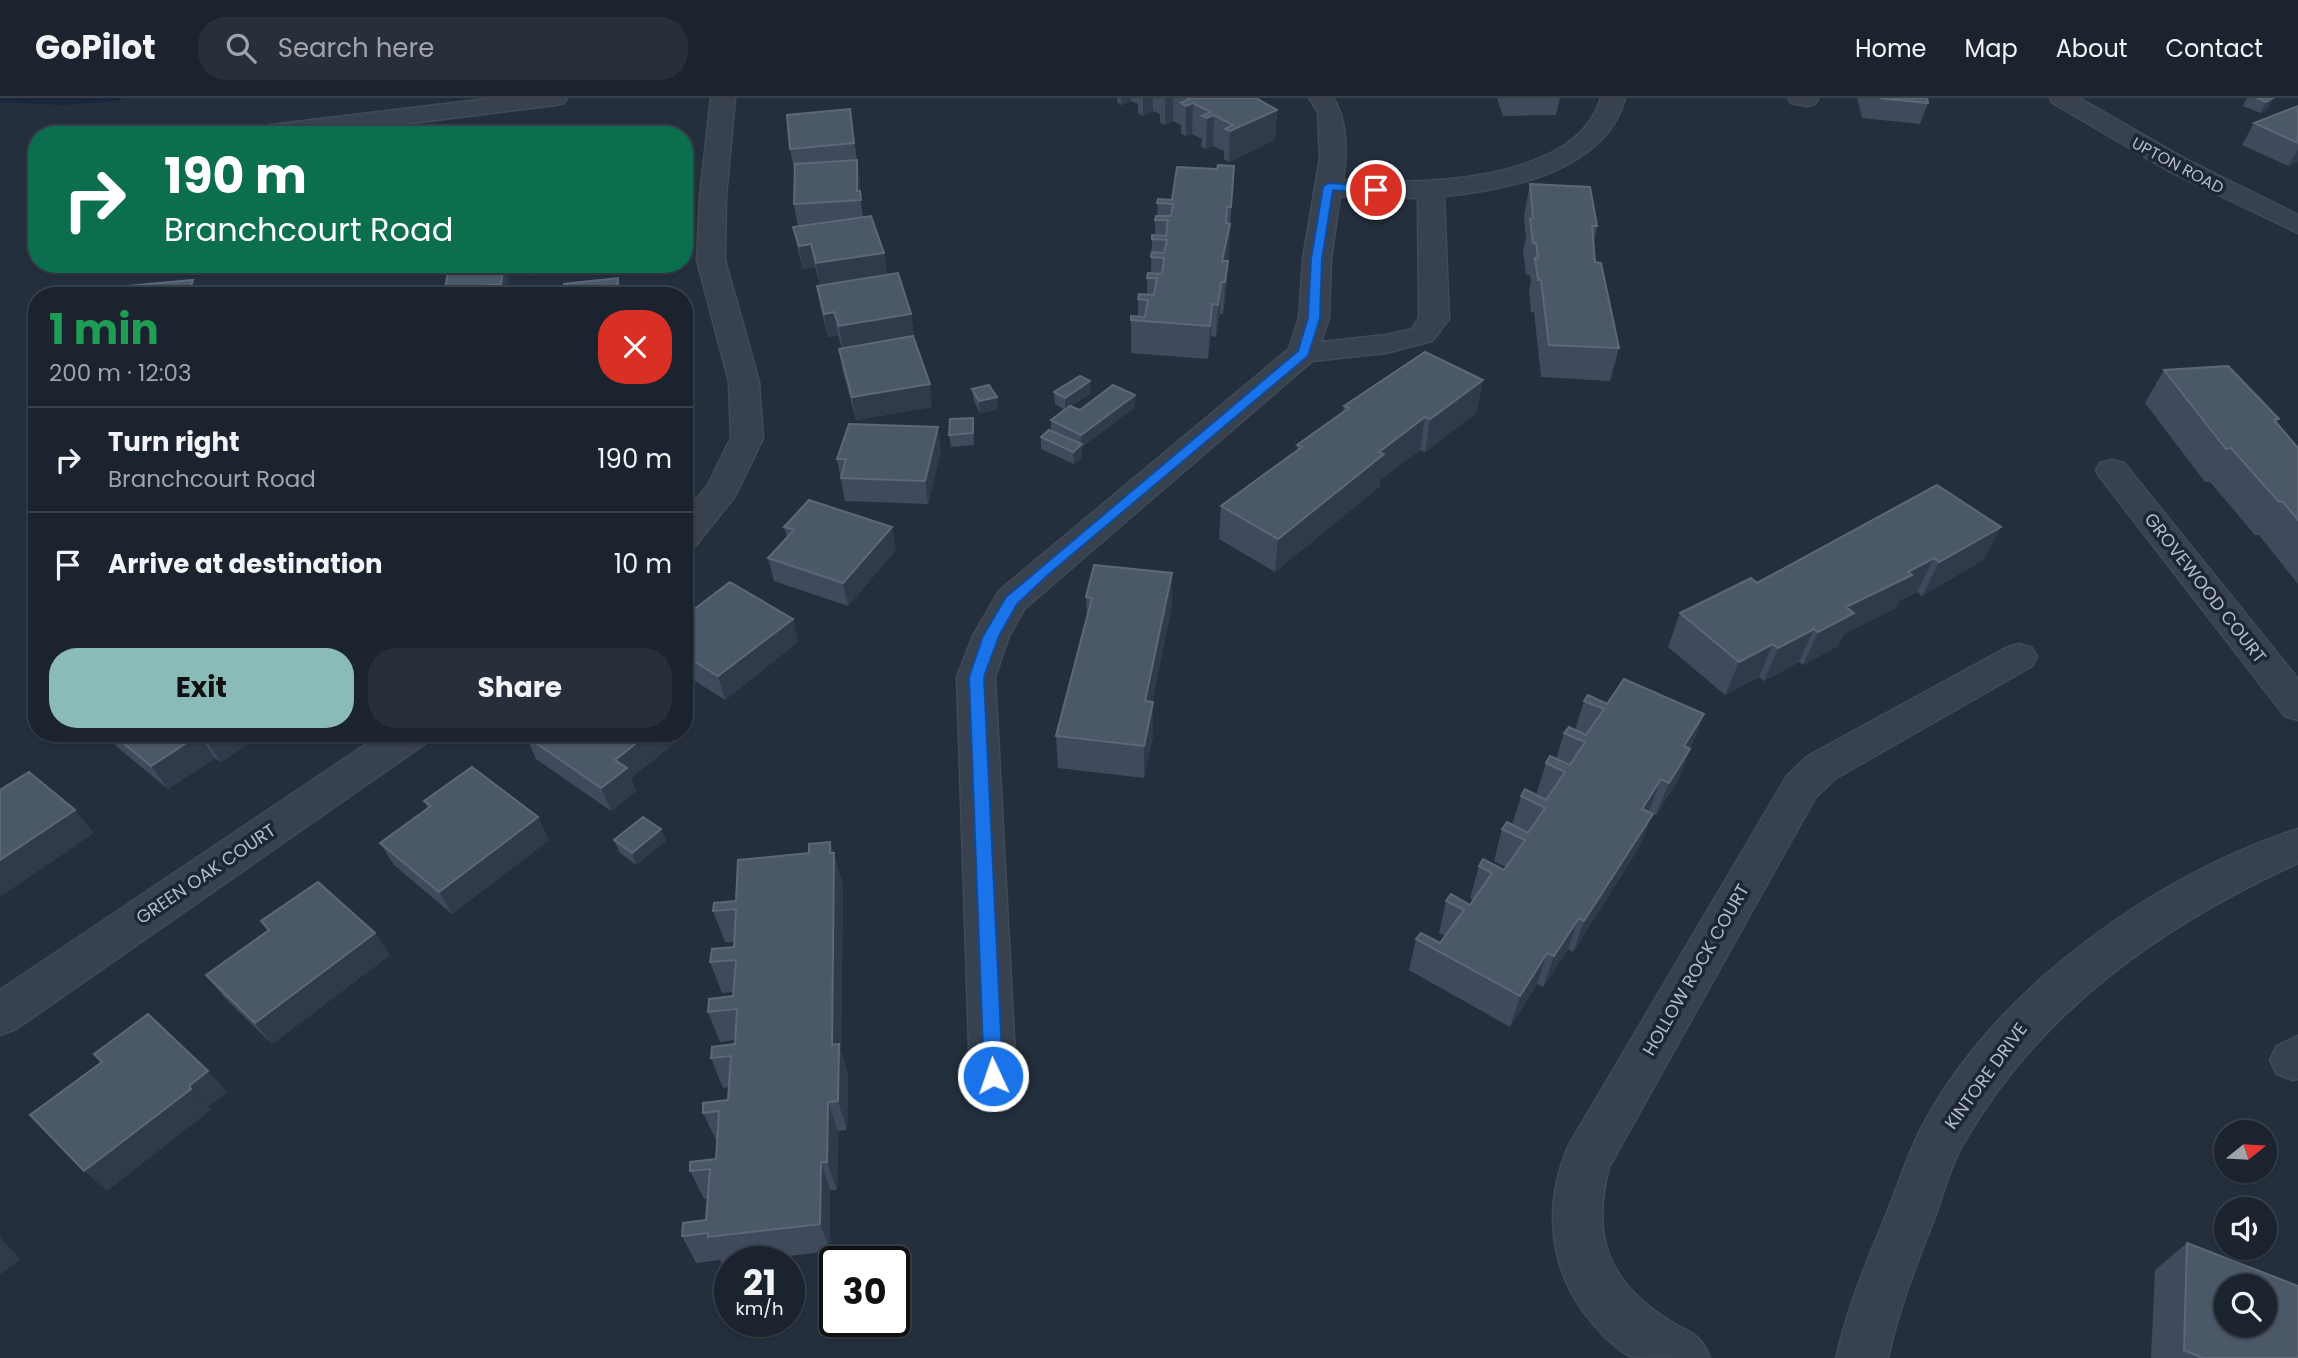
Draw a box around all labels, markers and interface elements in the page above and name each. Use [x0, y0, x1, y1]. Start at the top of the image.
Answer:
search box [198, 17, 688, 80]
text: GoPilot [35, 24, 156, 71]
icon: search [222, 29, 260, 67]
text: Search here [278, 30, 434, 66]
text: Home [1855, 32, 1927, 65]
text: Map [1965, 32, 2018, 65]
text: About [2056, 32, 2127, 65]
text: Contact [2165, 32, 2263, 65]
street label: UPTON ROAD [2128, 132, 2228, 199]
text: 190 m [164, 142, 307, 210]
icon: right [49, 154, 140, 245]
pin [1346, 160, 1406, 220]
icon: arrive [1357, 171, 1395, 209]
text: Branchcourt Road [164, 207, 453, 252]
text: 1 min [49, 300, 159, 359]
button: close [598, 310, 672, 384]
text: 200 m · 12:03 [49, 357, 192, 389]
text: Turn right [108, 424, 240, 460]
icon: right [49, 441, 87, 479]
text: 190 m [597, 441, 672, 477]
text: Branchcourt Road [108, 463, 316, 495]
street label: GROVEWOOD COURT [2139, 507, 2272, 668]
icon: arrive [49, 546, 87, 584]
text: Arrive at destination [108, 546, 383, 582]
text: 10 m [614, 546, 672, 582]
button: Exit [49, 648, 354, 728]
button: Share [368, 648, 672, 728]
street label: GREEN OAK COURT [131, 817, 281, 930]
street label: HOLLOW ROCK COURT [1636, 879, 1755, 1060]
street label: KINTORE DRIVE [1938, 1017, 2033, 1134]
position arrow [956, 1039, 1030, 1113]
north arrow [2214, 1120, 2277, 1183]
map controls [2214, 1120, 2277, 1337]
button: sound [2214, 1197, 2277, 1260]
speed limit sign: 30 [819, 1246, 910, 1337]
text: 21 [743, 1258, 776, 1307]
button: search [2214, 1274, 2277, 1337]
text: km/h [736, 1296, 783, 1321]

